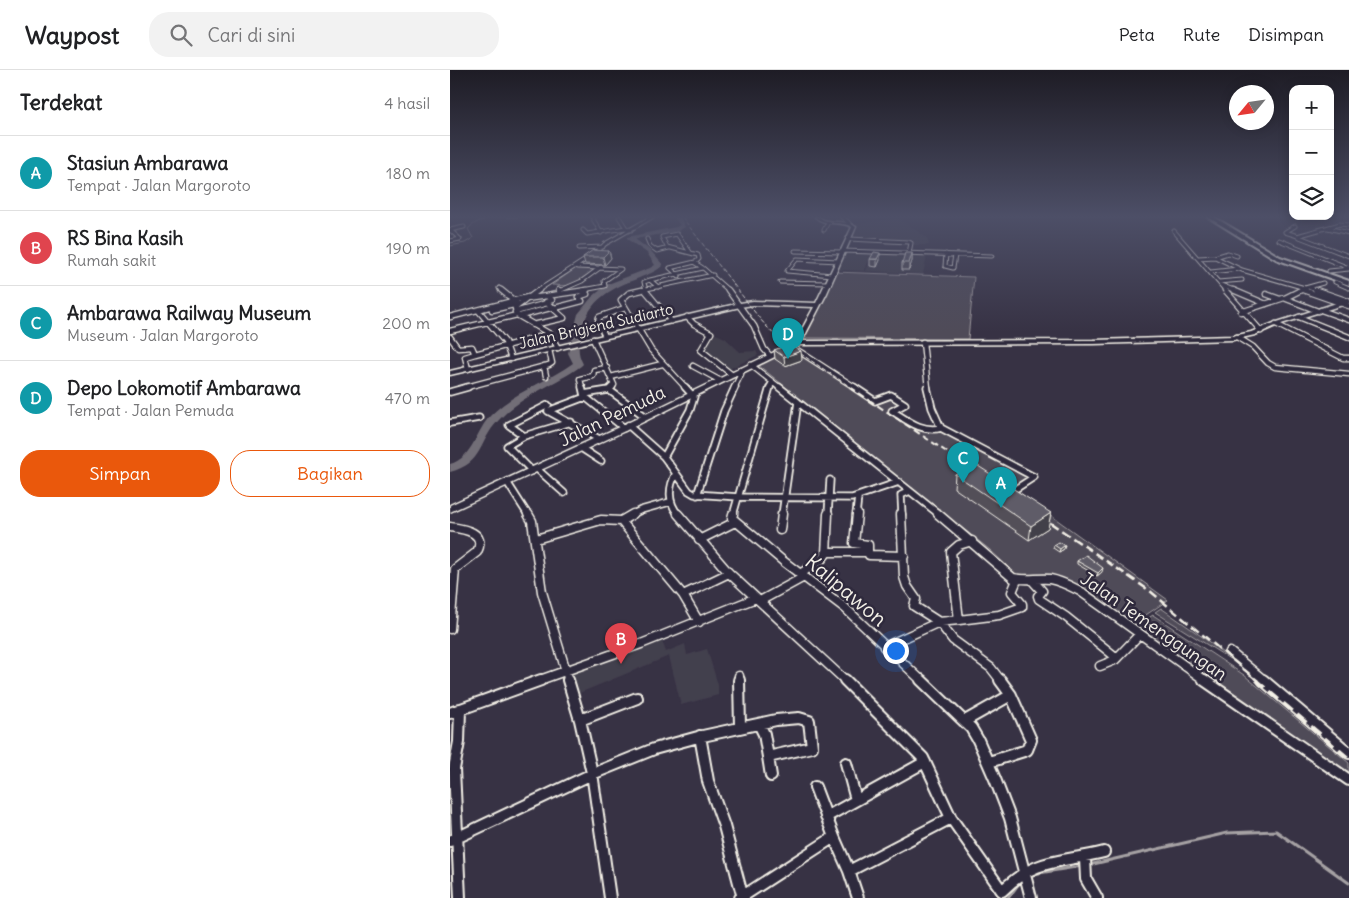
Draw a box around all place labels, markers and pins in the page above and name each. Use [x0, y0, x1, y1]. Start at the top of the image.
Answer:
pin: D [772, 318, 804, 359]
pin: C [947, 442, 979, 483]
pin: A [985, 467, 1017, 508]
pin: B [605, 623, 637, 664]

